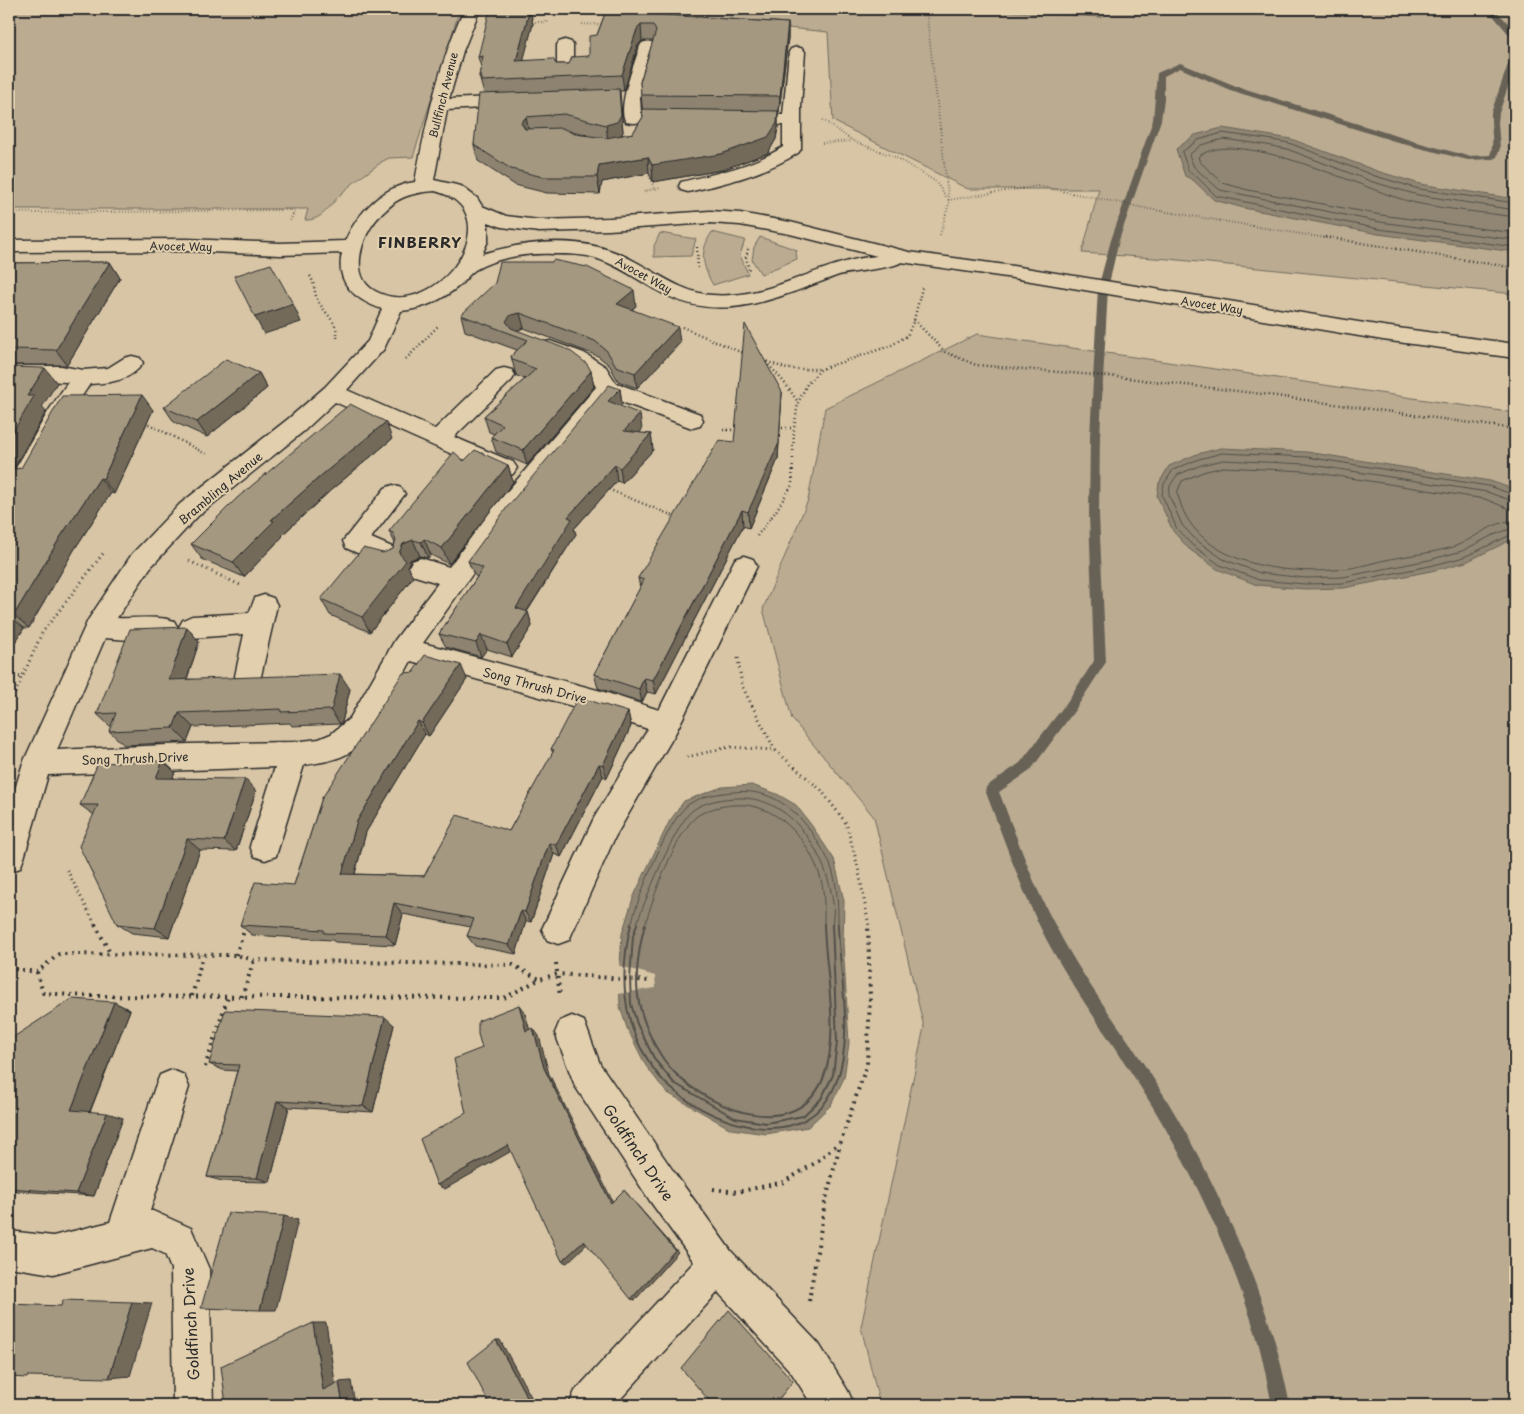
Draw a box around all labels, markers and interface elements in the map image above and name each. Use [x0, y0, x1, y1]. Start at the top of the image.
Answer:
street label: Bullfinch Avenue [424, 50, 462, 140]
district label: FINBERRY [378, 230, 462, 253]
street label: Avocet Way [150, 237, 212, 255]
street label: Avocet Way [612, 252, 676, 298]
street label: Avocet Way [1180, 292, 1244, 318]
street label: Brambling Avenue [174, 447, 266, 529]
street label: Song Thrush Drive [481, 662, 589, 708]
street label: Song Thrush Drive [81, 747, 189, 769]
street label: Goldfinch Drive [598, 1099, 680, 1205]
street label: Goldfinch Drive [176, 1267, 204, 1381]

